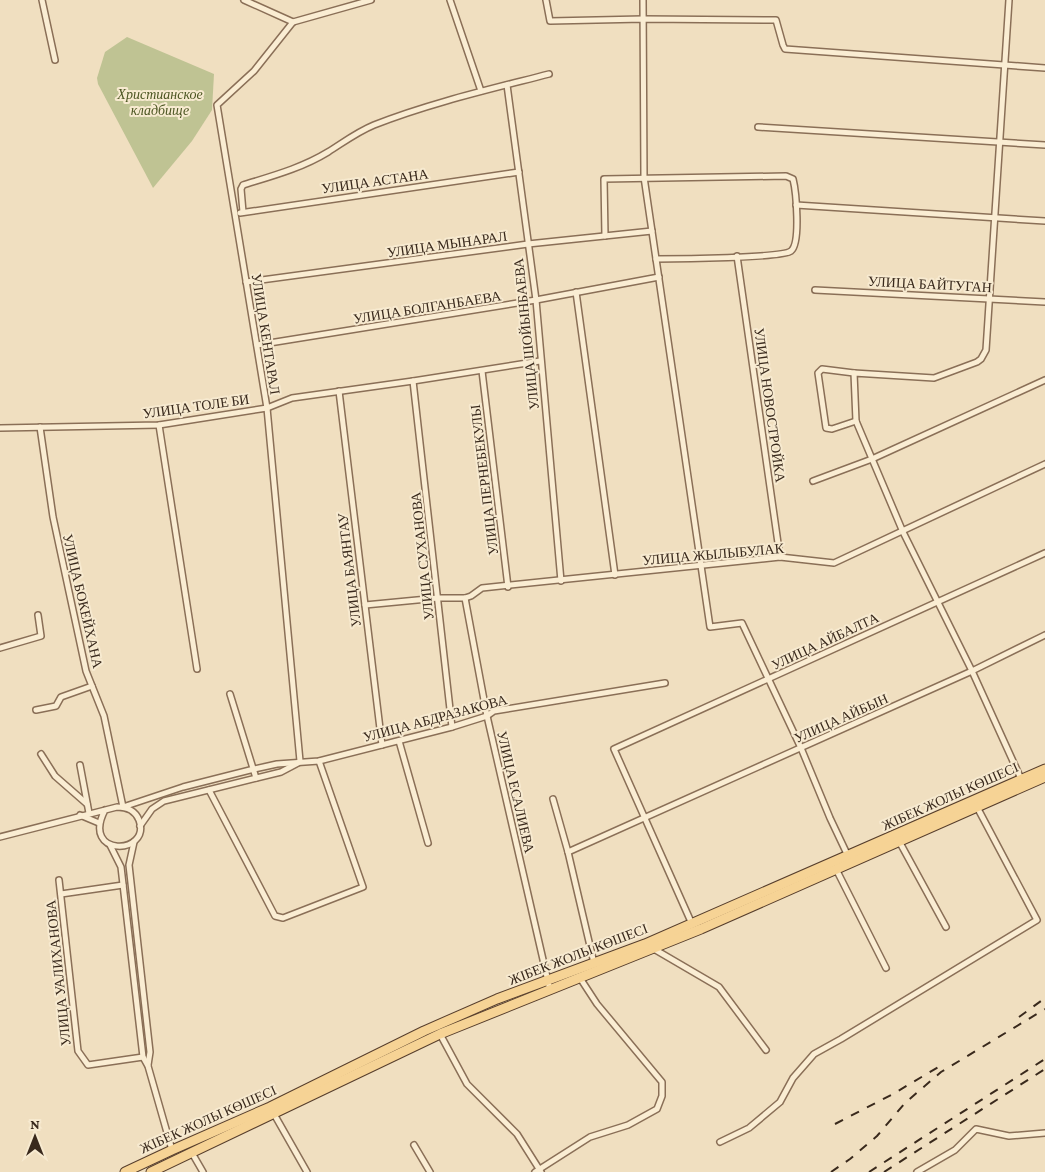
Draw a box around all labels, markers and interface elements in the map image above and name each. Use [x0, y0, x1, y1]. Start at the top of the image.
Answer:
park label: Христианское кладбище [116, 86, 203, 118]
street label: УЛИЦА АСТАНА [321, 165, 430, 196]
street label: УЛИЦА МЫНАРАЛ [386, 228, 509, 260]
street label: УЛИЦА ШОЙЫНБАЕВА [510, 256, 542, 411]
street label: УЛИЦА КЕНТАРАЛ [249, 272, 284, 396]
street label: УЛИЦА БАЙТУГАН [868, 273, 992, 295]
street label: УЛИЦА БОЛГАНБАЕВА [352, 287, 503, 327]
street label: УЛИЦА НОВОСТРОЙКА [751, 327, 789, 484]
street label: УЛИЦА ТОЛЕ БИ [142, 391, 250, 421]
street label: УЛИЦА ПЕРНЕБЕКУЛЫ [467, 404, 501, 556]
street label: УЛИЦА СУХАНОВА [407, 490, 437, 621]
street label: УЛИЦА БАЯНТАУ [334, 512, 364, 628]
street label: УЛИЦА БОКЕЙХАНА [60, 532, 106, 671]
street label: УЛИЦА ЖЫЛЫБУЛАК [642, 540, 785, 568]
street label: УЛИЦА АЙБАЛТА [769, 609, 882, 673]
street label: УЛИЦА АЙБЫН [791, 690, 891, 746]
street label: УЛИЦА АБДРАЗАКОВА [361, 691, 510, 745]
street label: УЛИЦА ЕСАЛИЕВА [494, 729, 538, 855]
street label: ЖІБЕК ЖОЛЫ КӨШЕСІ [879, 758, 1021, 833]
street label: УЛИЦА УАЛИХАНОВА [42, 898, 74, 1047]
street label: ЖІБЕК ЖОЛЫ КӨШЕСІ [506, 920, 650, 988]
street label: ЖІБЕК ЖОЛЫ КӨШЕСІ [137, 1081, 279, 1156]
north arrow [10, 1112, 60, 1162]
text: N [30, 1116, 40, 1132]

